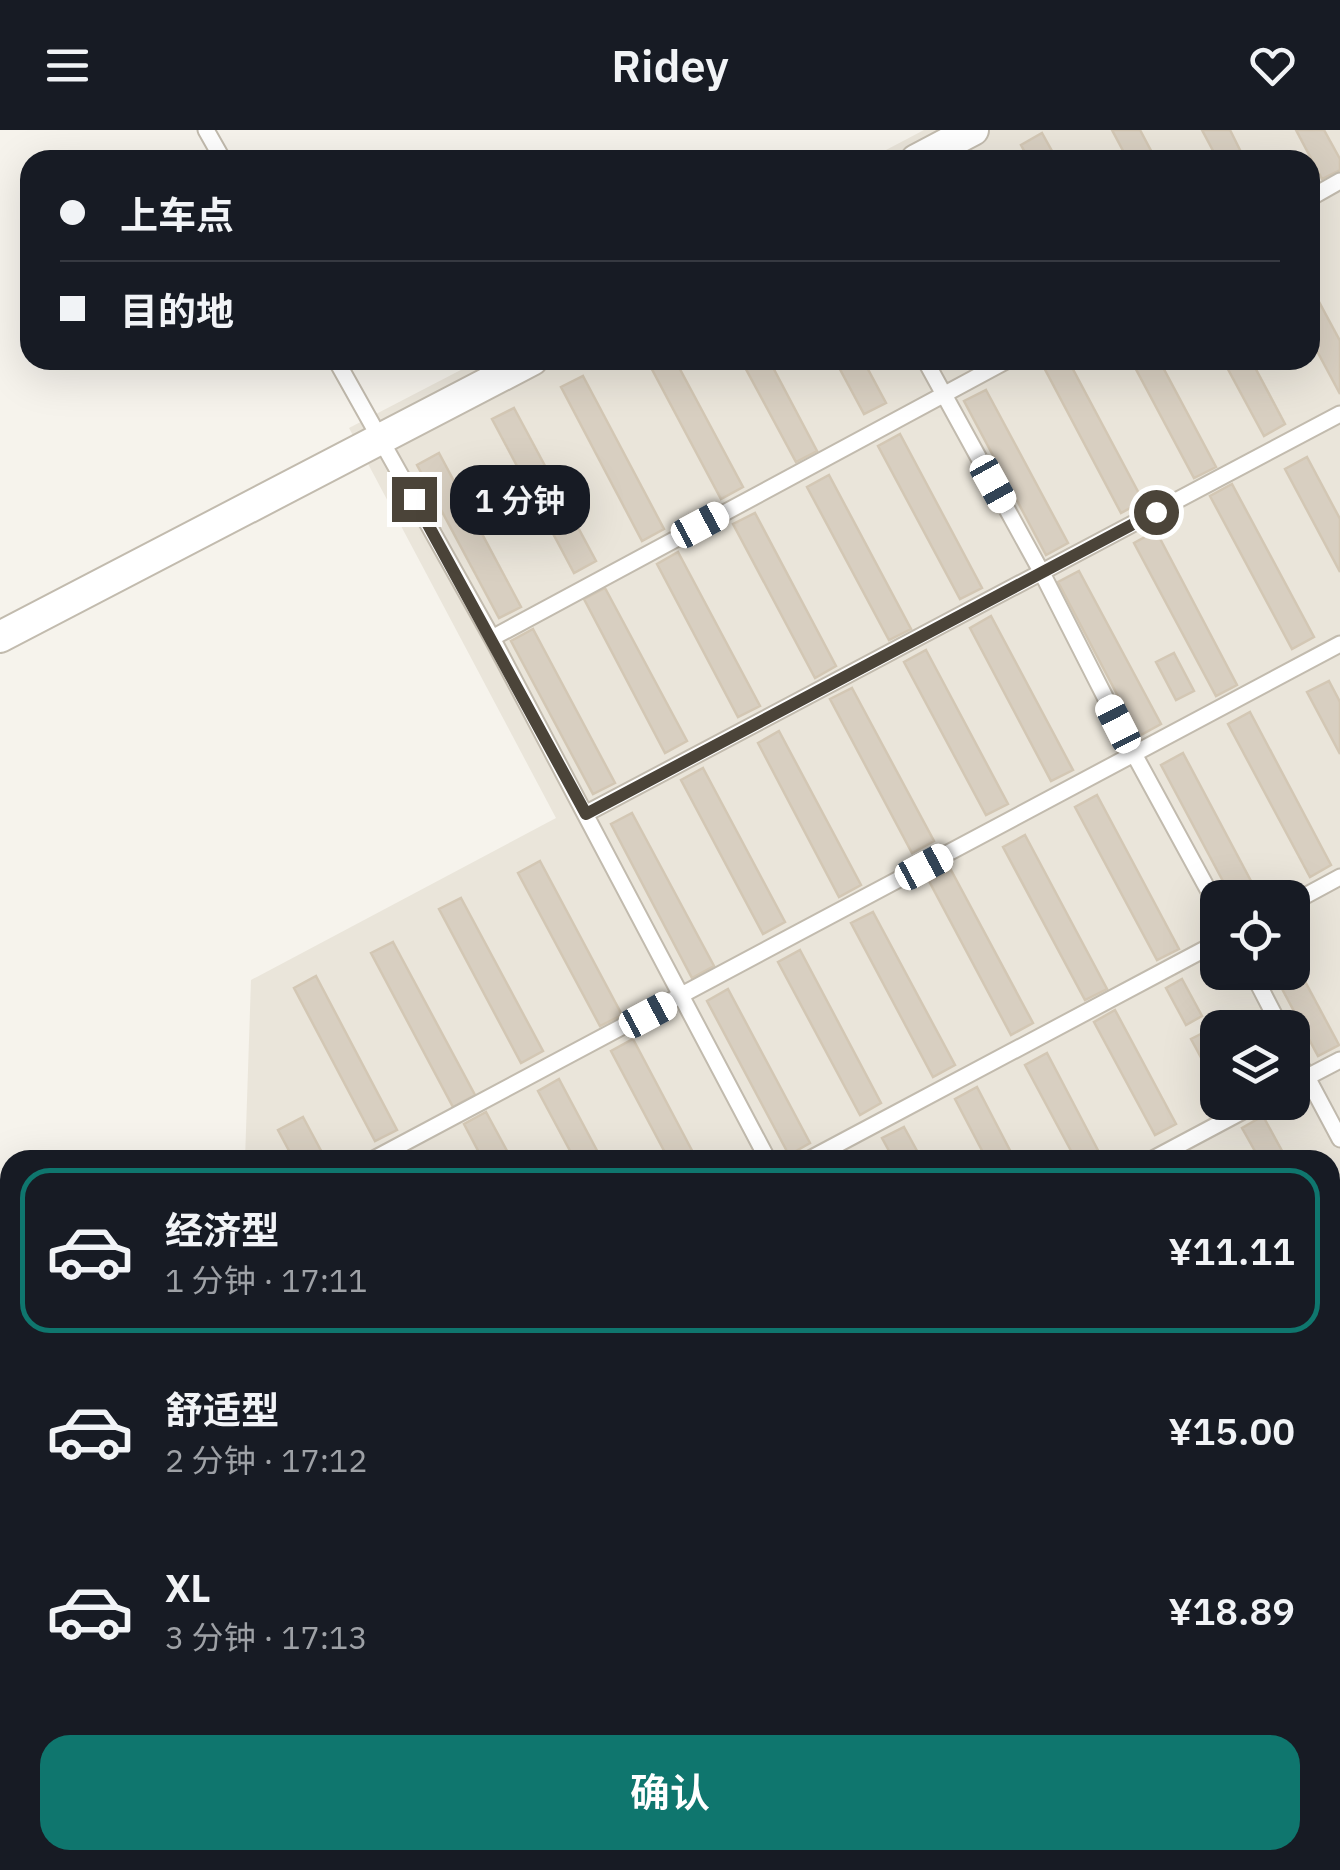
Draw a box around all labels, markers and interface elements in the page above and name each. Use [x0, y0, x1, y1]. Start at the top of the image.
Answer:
text: Ridey [611, 36, 729, 94]
icon: menu [40, 38, 95, 93]
icon: heart [1245, 38, 1300, 93]
text: 上车点 [120, 190, 234, 239]
text: 目的地 [120, 286, 234, 335]
car [965, 450, 1021, 518]
callout: 1 分钟 [449, 464, 589, 534]
route end [392, 477, 437, 522]
text: 1 分钟 [475, 479, 565, 521]
route start [1134, 490, 1179, 535]
car [666, 498, 734, 552]
car [1091, 690, 1145, 758]
car [890, 840, 958, 894]
map controls [1200, 880, 1310, 1120]
button: locate [1200, 880, 1310, 990]
car [614, 988, 682, 1042]
button: layers [1200, 1010, 1310, 1120]
text: 经济型 [165, 1205, 279, 1254]
icon: car [45, 1206, 135, 1296]
text: ¥11.11 [1168, 1226, 1295, 1275]
text: 1 分钟 · 17:11 [165, 1259, 367, 1301]
text: 舒适型 [165, 1385, 279, 1434]
icon: car [45, 1386, 135, 1476]
text: ¥15.00 [1168, 1406, 1295, 1455]
text: 2 分钟 · 17:12 [165, 1439, 367, 1481]
text: XL [165, 1563, 211, 1612]
icon: car [45, 1566, 135, 1656]
text: ¥18.89 [1168, 1586, 1295, 1635]
text: 3 分钟 · 17:13 [165, 1616, 367, 1658]
button: 确认 [40, 1735, 1300, 1850]

